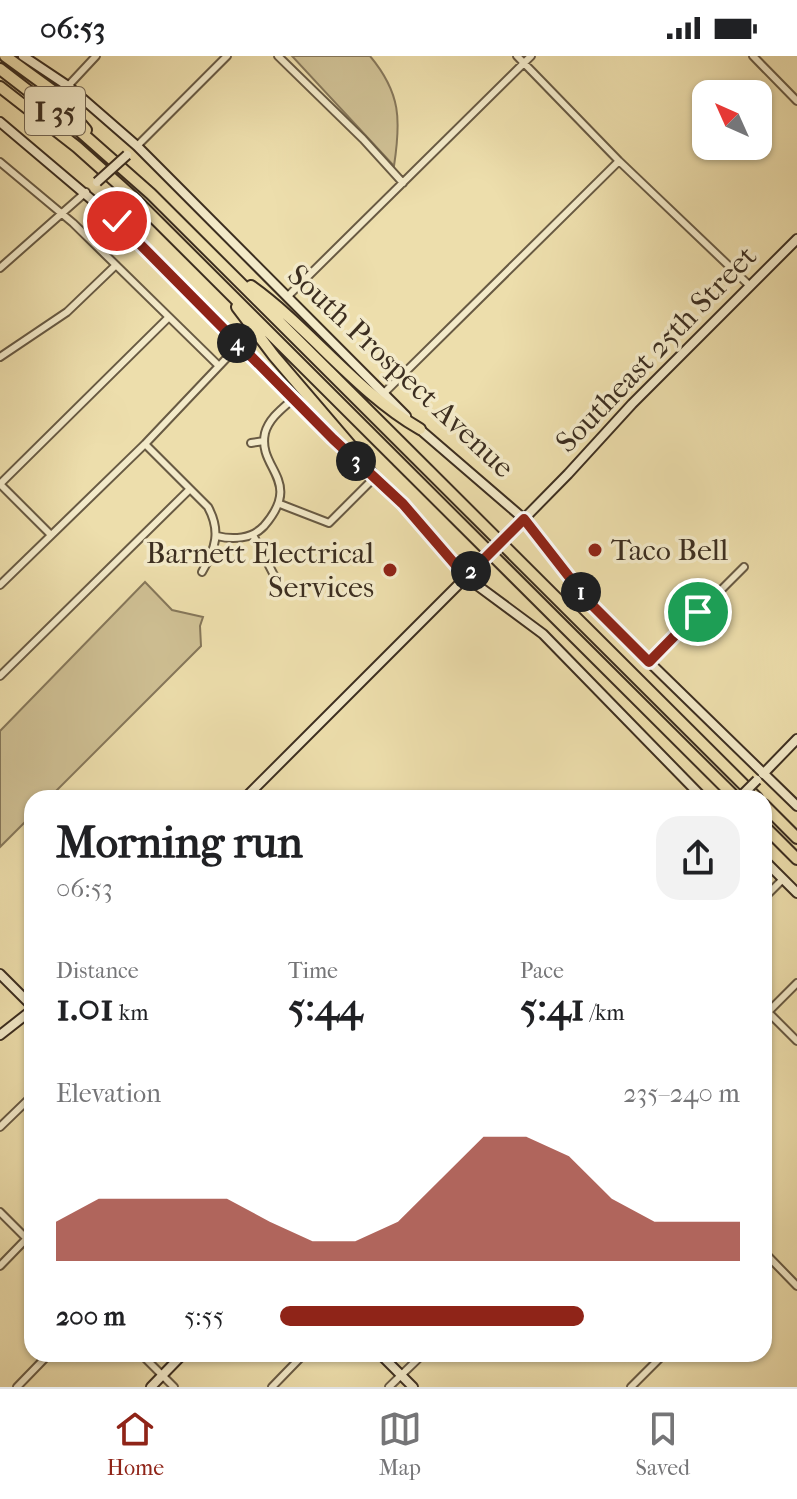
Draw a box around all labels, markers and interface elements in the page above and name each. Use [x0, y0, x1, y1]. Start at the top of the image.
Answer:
text: 06:53 [40, 11, 105, 46]
north arrow [692, 80, 772, 160]
map controls [692, 80, 772, 160]
road number: I 35 [25, 87, 85, 135]
pin [83, 187, 151, 255]
icon: check [95, 199, 139, 243]
street label: Southeast 25th Street [549, 239, 764, 460]
street label: South Prospect Avenue [280, 257, 521, 485]
pin: 4 [217, 323, 257, 363]
text: 4 [231, 330, 244, 356]
pin: 3 [336, 441, 376, 481]
text: 3 [351, 448, 361, 474]
place label: Taco Bell [611, 533, 728, 568]
place label: Barnett Electrical Services [146, 536, 374, 605]
marker: Taco Bell [586, 541, 604, 559]
pin: 2 [451, 551, 491, 591]
text: 2 [465, 558, 477, 584]
marker: Barnett Electrical Services [381, 561, 399, 579]
pin: 1 [561, 572, 601, 612]
pin [664, 578, 732, 646]
text: 1 [577, 579, 585, 605]
icon: arrive [676, 590, 720, 634]
button: share [656, 816, 740, 900]
text: Morning run [56, 817, 303, 868]
text: 06:53 [56, 873, 113, 904]
text: Distance [56, 958, 139, 984]
text: Time [288, 958, 338, 984]
text: Pace [520, 958, 564, 984]
text: 1.01 [56, 984, 114, 1030]
text: 5:44 [288, 984, 362, 1030]
text: 5:41 [520, 984, 585, 1030]
text: km [114, 1000, 148, 1026]
text: /km [585, 1000, 625, 1026]
text: Elevation [56, 1078, 161, 1109]
text: 235–240 m [623, 1078, 740, 1109]
text: 200 m [56, 1301, 125, 1332]
text: 5:55 [184, 1301, 224, 1332]
tab: Home [107, 1407, 164, 1481]
tab: Map [378, 1407, 422, 1481]
tab: Saved [636, 1407, 690, 1481]

